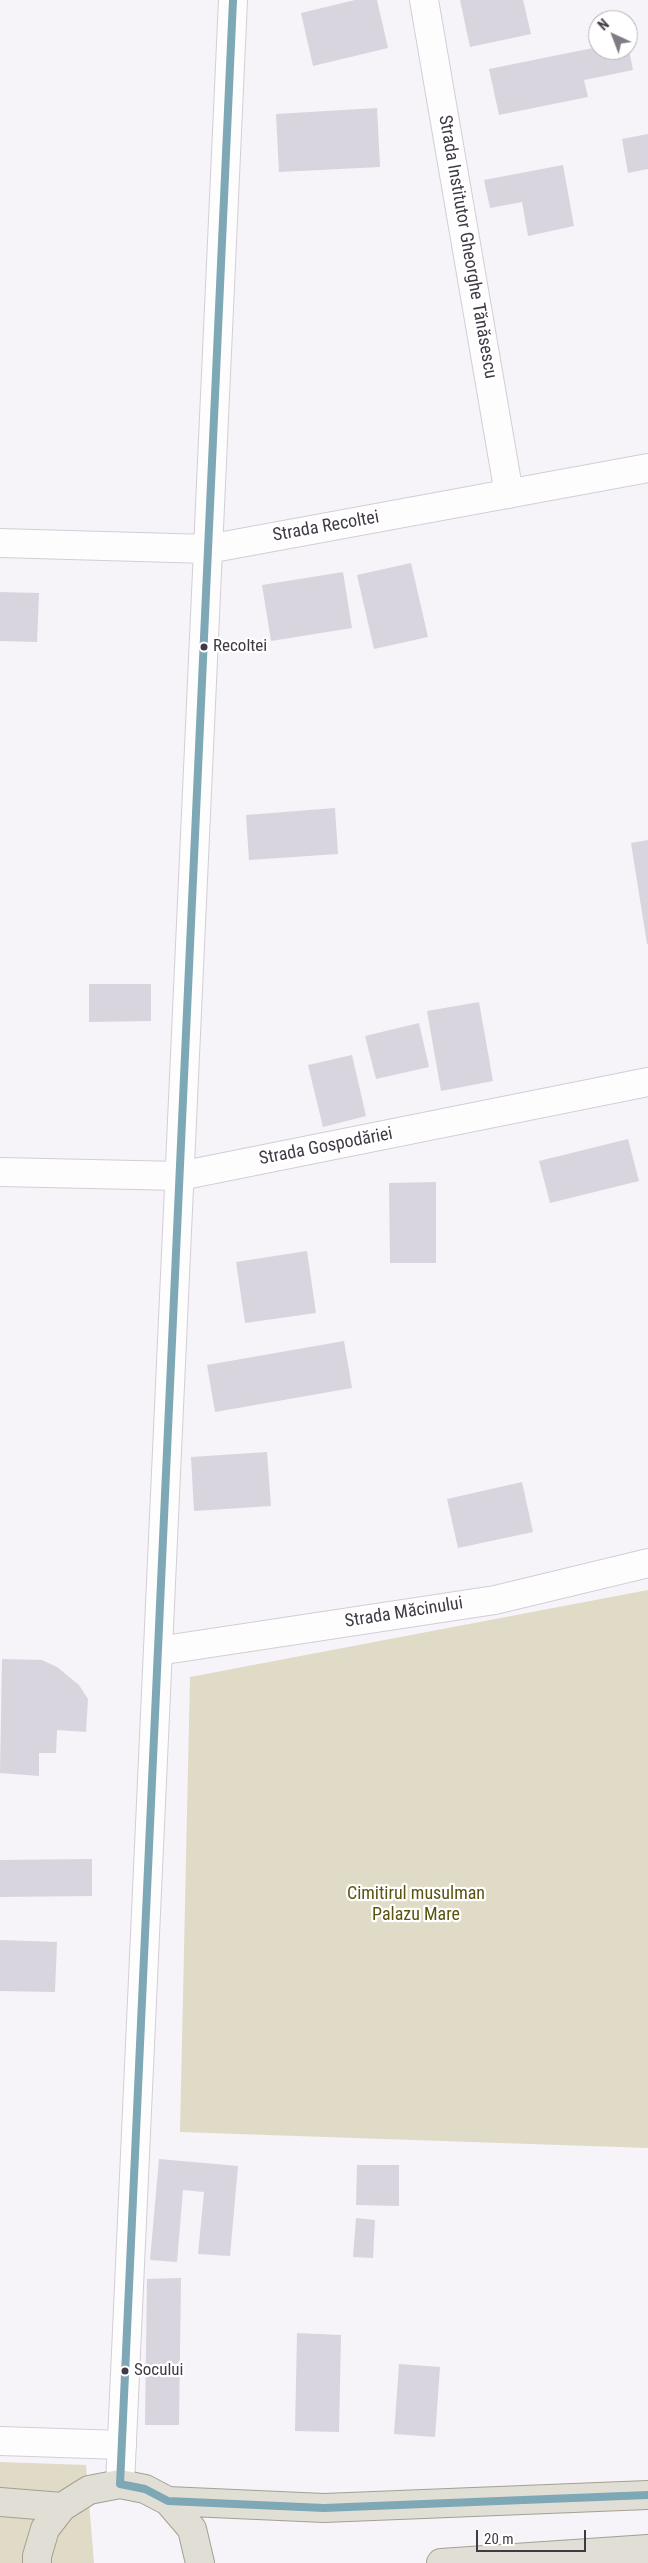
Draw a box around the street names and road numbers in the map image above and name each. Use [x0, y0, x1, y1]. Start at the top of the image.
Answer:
street label: Strada Institutor Gheorghe Tănăsescu [433, 114, 501, 380]
street label: Strada Recoltei [271, 507, 381, 547]
street label: Strada Gospodăriei [257, 1123, 395, 1171]
street label: Strada Măcinului [343, 1593, 465, 1633]

